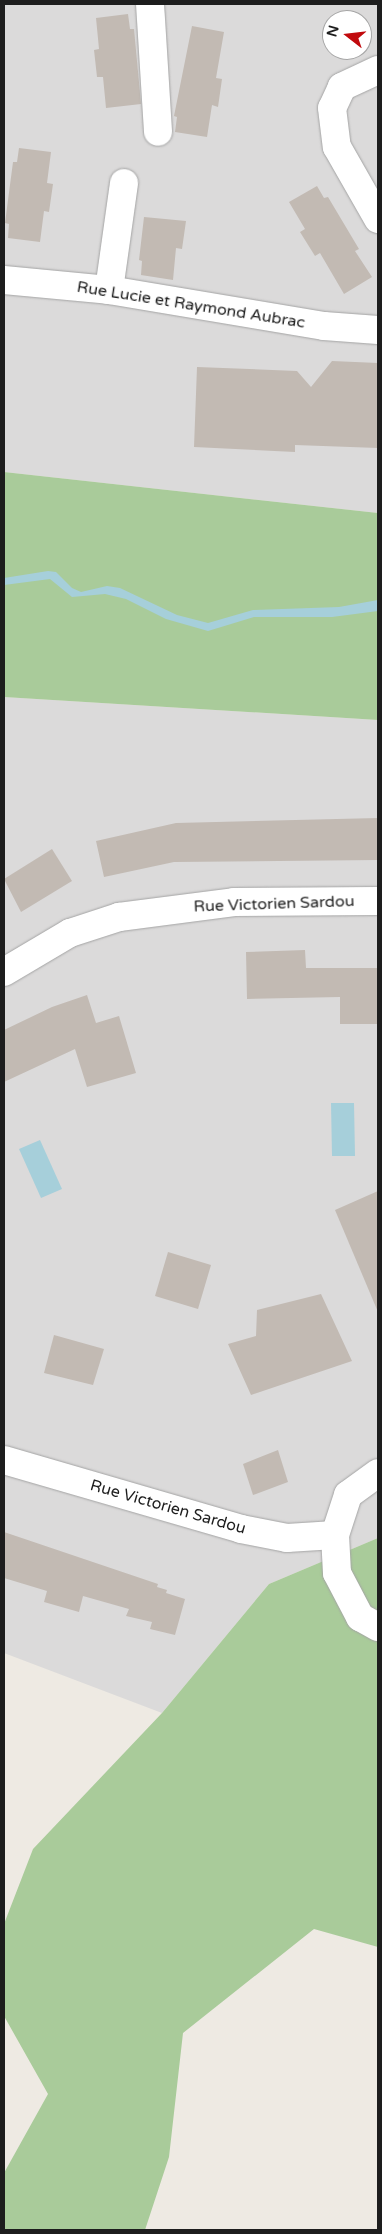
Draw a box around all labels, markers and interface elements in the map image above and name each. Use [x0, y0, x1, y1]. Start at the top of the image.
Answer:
north arrow [322, 10, 372, 60]
text: N [323, 23, 343, 39]
street label: Rue Lucie et Raymond Aubrac [76, 277, 306, 333]
street label: Rue Victorien Sardou [193, 892, 355, 916]
street label: Rue Victorien Sardou [88, 1476, 248, 1538]

